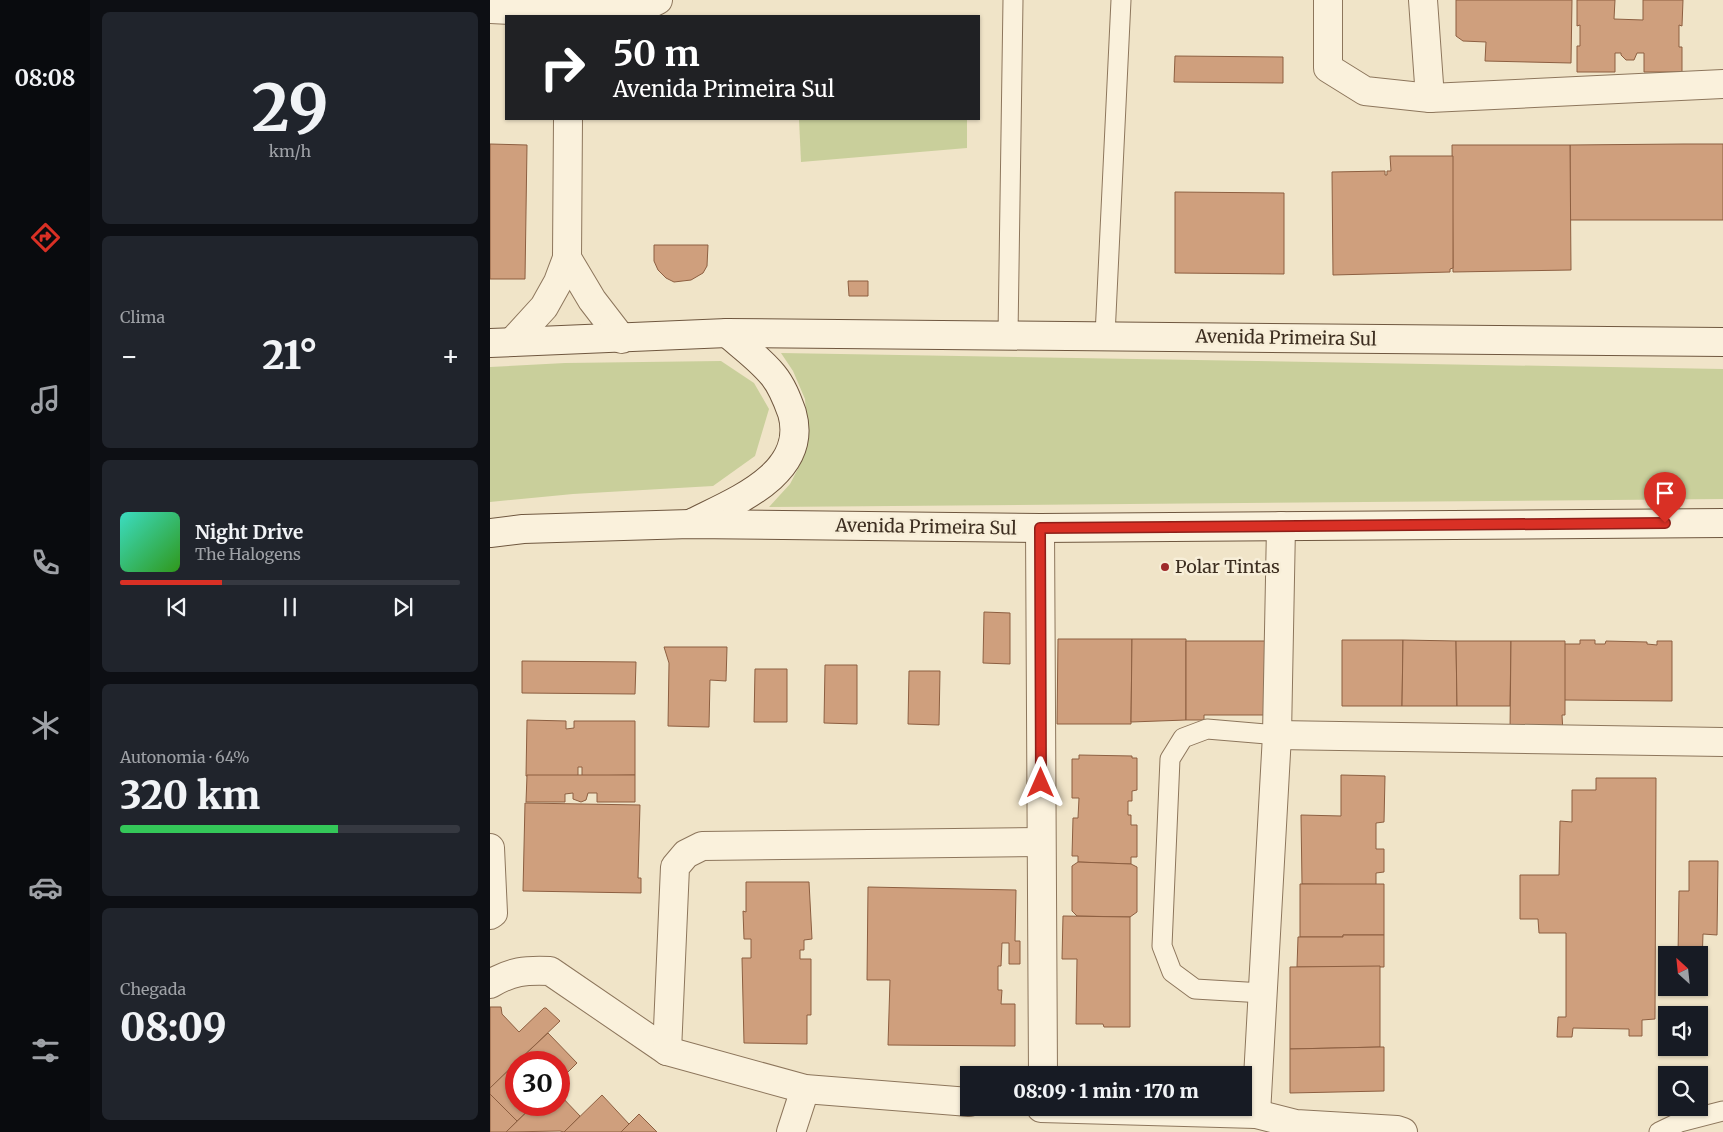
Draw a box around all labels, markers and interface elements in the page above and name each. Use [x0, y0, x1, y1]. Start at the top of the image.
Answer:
text: 50 m [613, 32, 700, 76]
icon: right [530, 35, 595, 100]
text: 08:08 [14, 64, 76, 92]
text: 29 [251, 67, 329, 149]
text: Avenida Primeira Sul [613, 75, 835, 103]
text: km/h [269, 141, 311, 161]
icon: directions [28, 220, 63, 255]
text: Clima [120, 307, 165, 327]
street label: Avenida Primeira Sul [1194, 324, 1377, 351]
text: 21° [262, 332, 318, 379]
text: − [120, 338, 139, 374]
text: + [441, 338, 460, 374]
icon: music [28, 382, 63, 417]
pin [1644, 472, 1686, 523]
icon: arrive [1651, 479, 1679, 507]
street label: Avenida Primeira Sul [834, 513, 1017, 540]
text: Night Drive [195, 520, 303, 544]
text: The Halogens [195, 544, 301, 564]
icon: phone [28, 545, 63, 580]
place label: Polar Tintas [1175, 555, 1280, 578]
marker: Polar Tintas [1159, 561, 1171, 573]
icon: previous [163, 593, 191, 621]
icon: pause [276, 593, 304, 621]
icon: next [389, 593, 417, 621]
icon: climate [28, 708, 63, 743]
text: Autonomia · 64% [120, 747, 250, 767]
position arrow [1014, 756, 1066, 808]
text: 320 km [120, 772, 260, 819]
icon: car [28, 870, 63, 905]
north arrow [1658, 946, 1708, 996]
map controls [1658, 946, 1708, 1116]
text: Chegada [120, 979, 186, 999]
text: 08:09 [120, 1004, 227, 1051]
button: sound [1658, 1006, 1708, 1056]
icon: filters [28, 1033, 63, 1068]
speed limit sign: 30 [505, 1051, 570, 1116]
button: search [1658, 1066, 1708, 1116]
text: 08:09 · 1 min · 170 m [1013, 1079, 1199, 1103]

